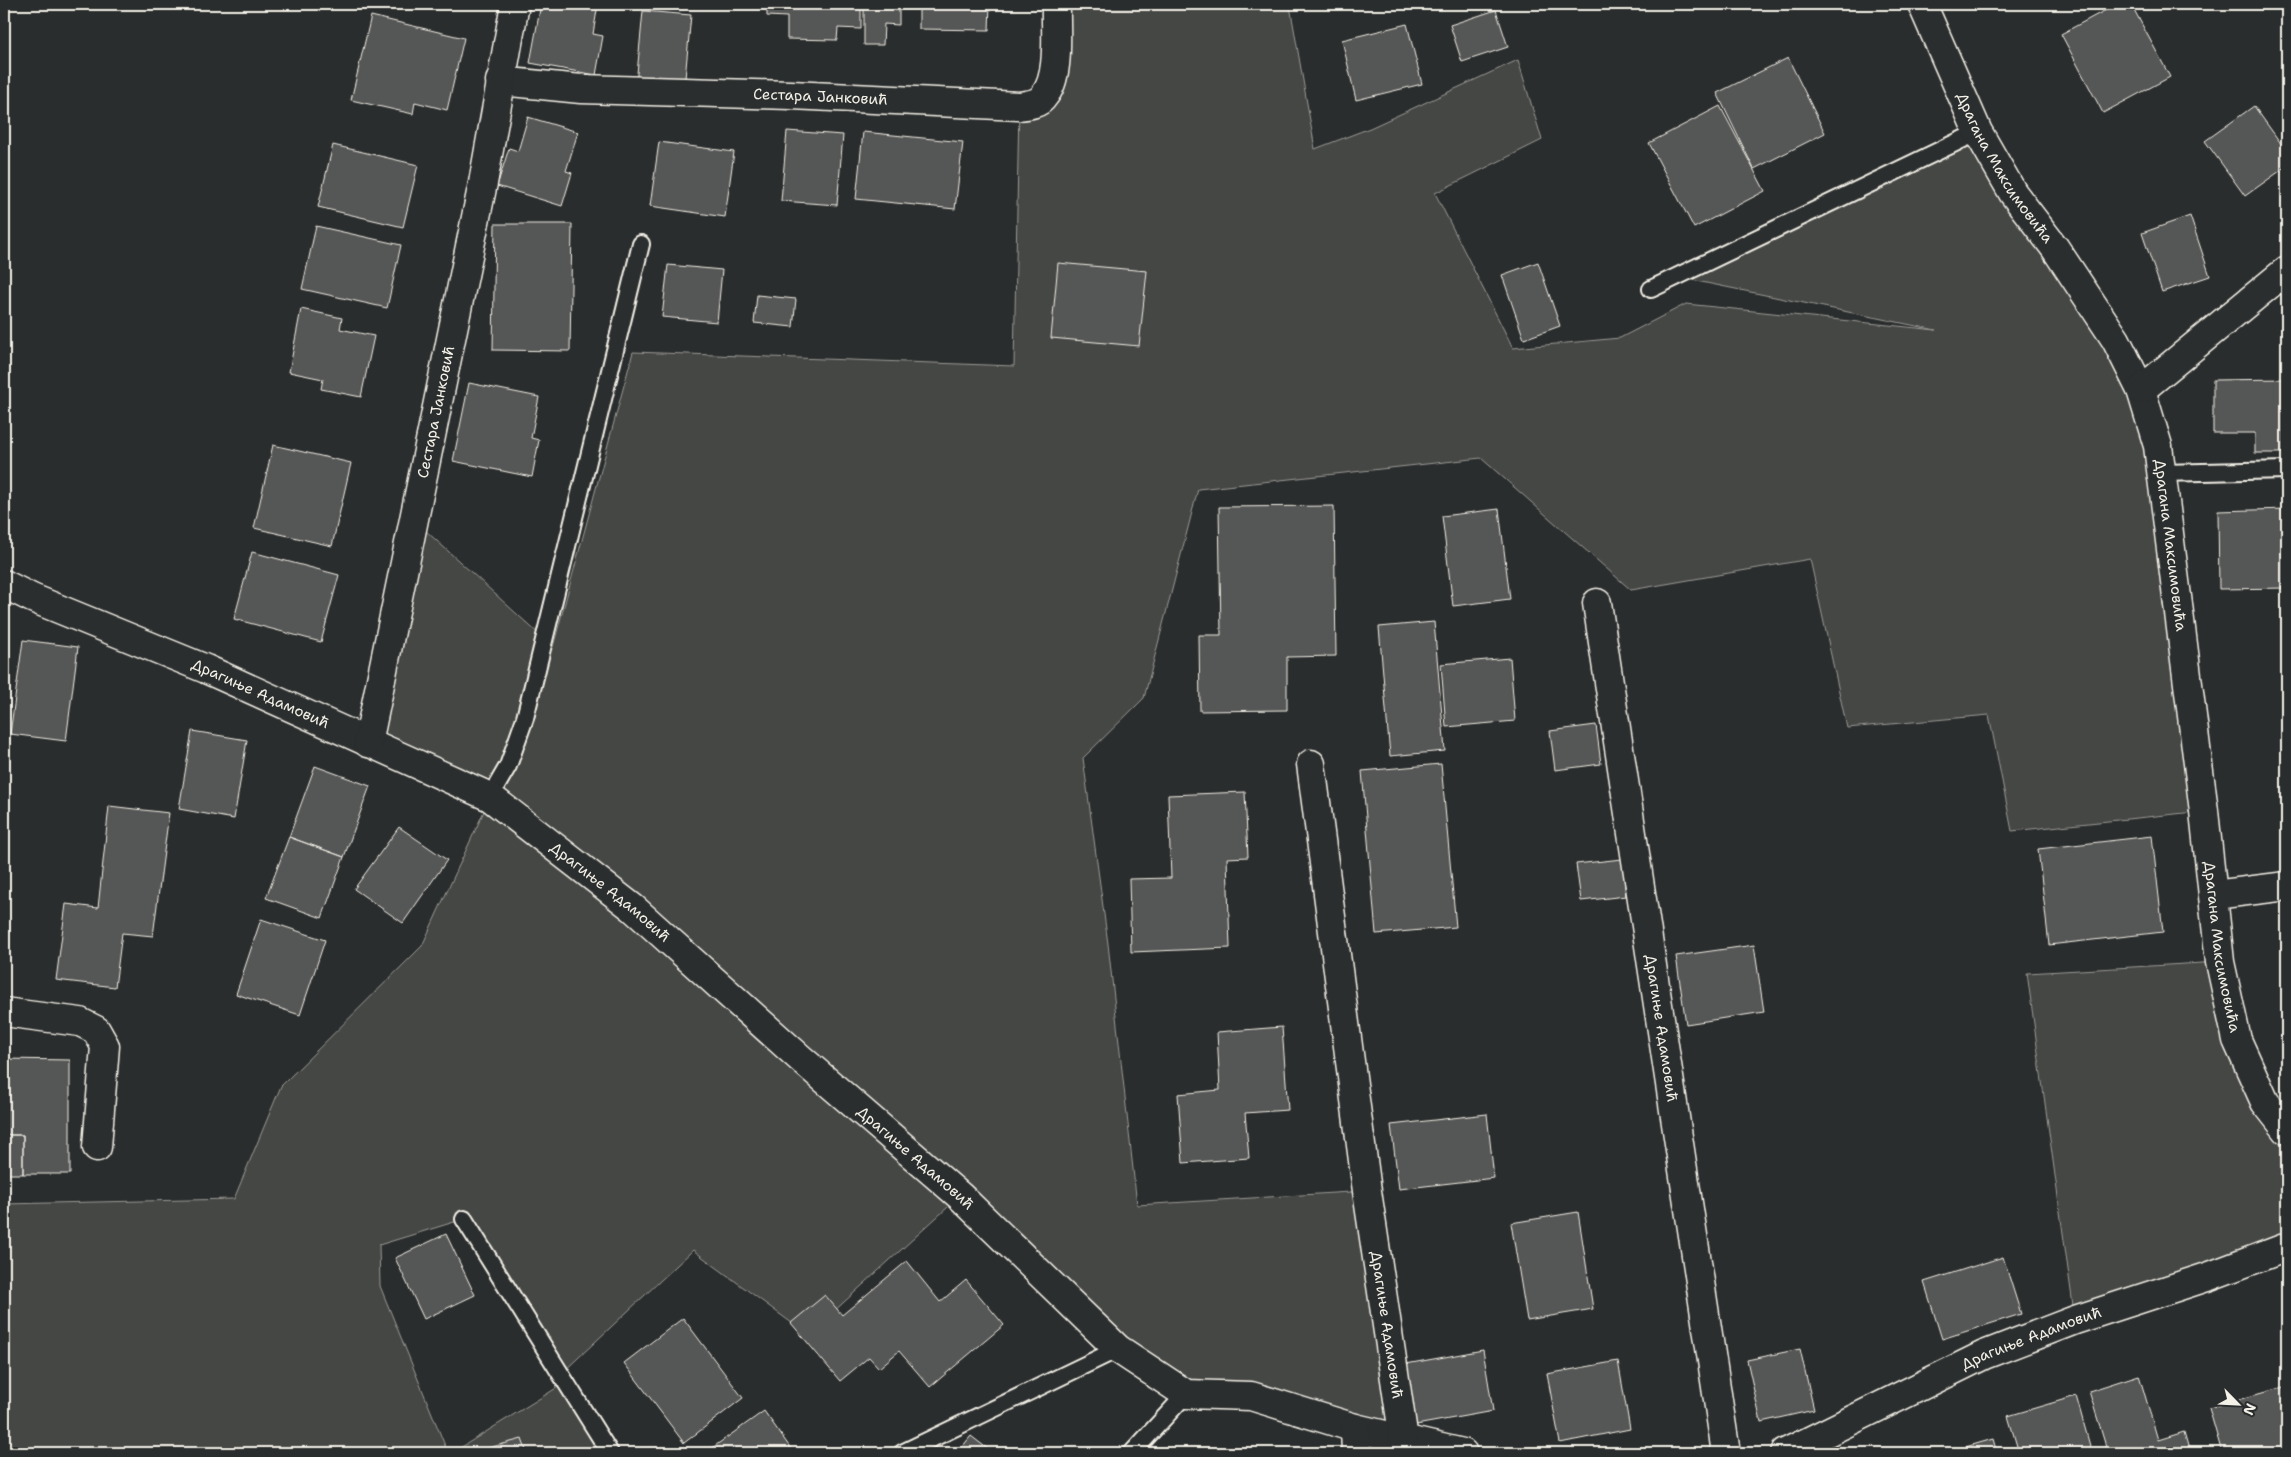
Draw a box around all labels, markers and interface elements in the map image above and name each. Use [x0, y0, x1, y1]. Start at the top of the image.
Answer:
street label: Сестара Јанковић [753, 84, 888, 110]
street label: Драгана Максимовића [1952, 89, 2058, 248]
street label: Сестара Јанковић [413, 344, 459, 480]
street label: Драгана Максимовића [2150, 458, 2191, 633]
street label: Драгиње Адамовић [189, 654, 333, 733]
street label: Драгиње Адамовић [546, 837, 674, 947]
street label: Драгана Максимовића [2199, 860, 2245, 1035]
street label: Драгиње Адамовић [1640, 953, 1683, 1103]
street label: Драгиње Адамовић [853, 1102, 978, 1214]
street label: Драгиње Адамовић [1366, 1250, 1408, 1400]
street label: Драгиње Адамовић [1958, 1302, 2104, 1375]
north arrow [2214, 1380, 2264, 1430]
text: N [2239, 1401, 2260, 1418]

